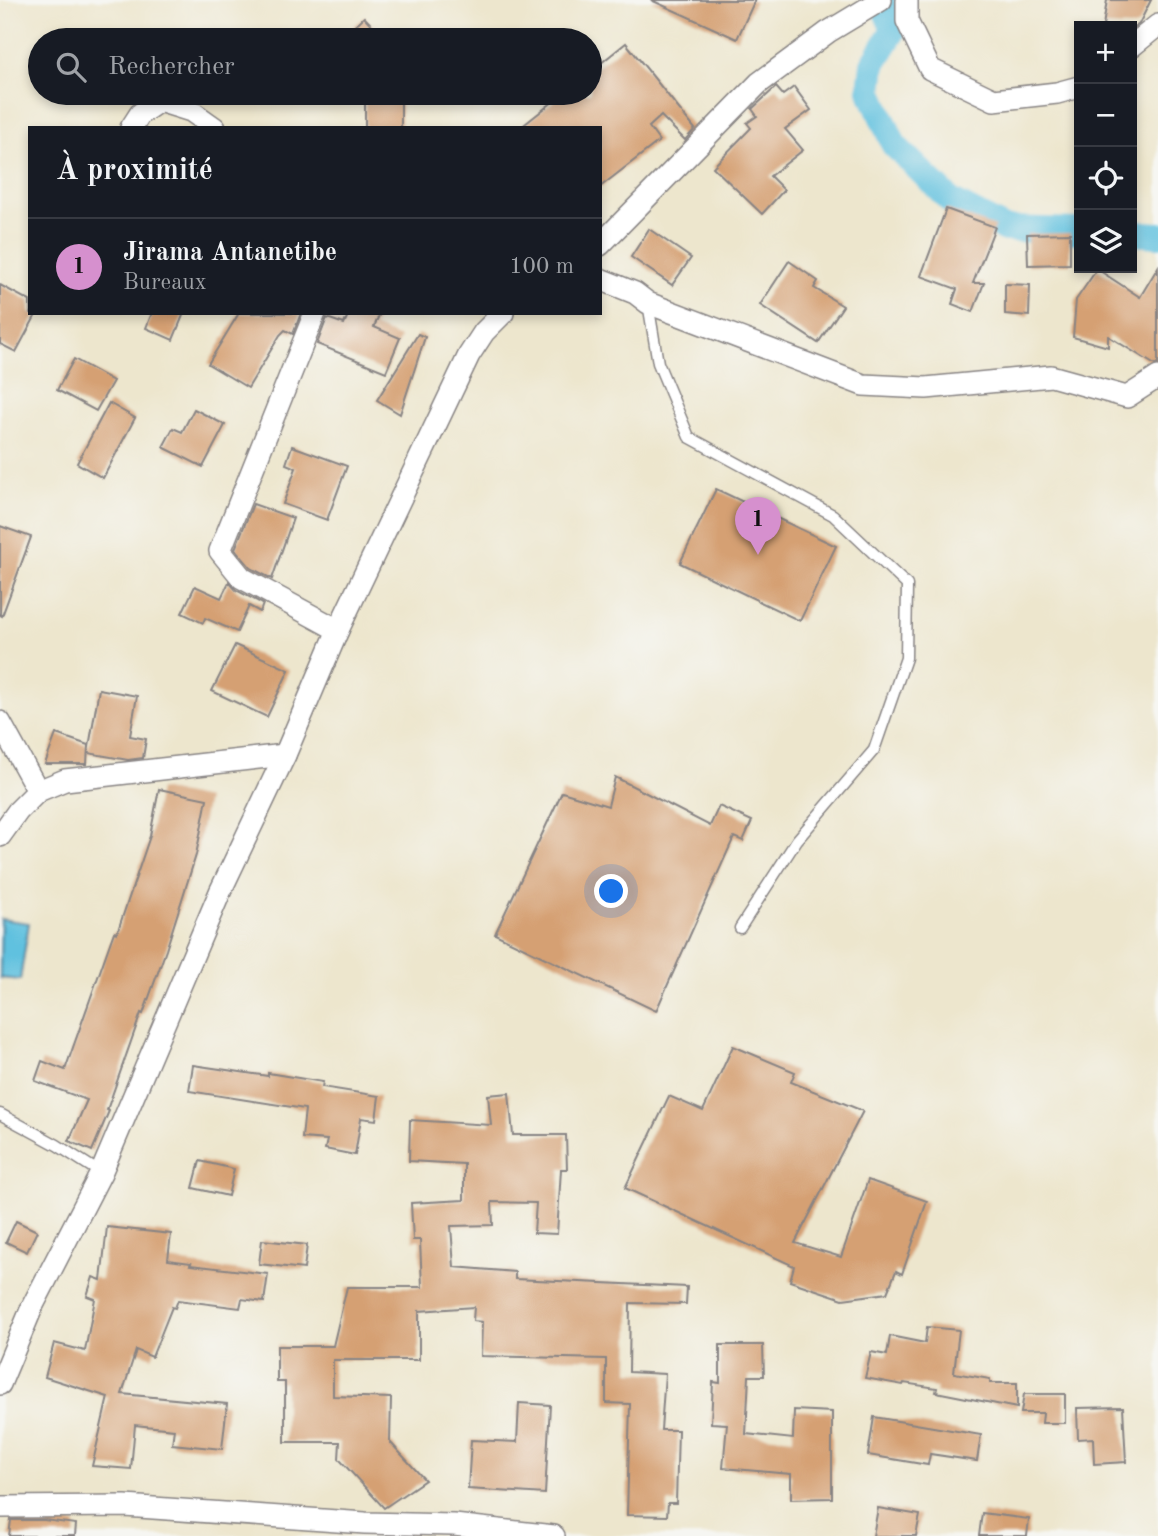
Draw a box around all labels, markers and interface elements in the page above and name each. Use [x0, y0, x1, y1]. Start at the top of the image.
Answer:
map controls [1074, 21, 1137, 273]
button: + [1074, 21, 1137, 84]
search box [28, 28, 602, 105]
icon: search [52, 48, 90, 86]
text: Rechercher [108, 54, 235, 80]
button: − [1074, 84, 1137, 147]
button: locate [1074, 147, 1137, 210]
text: À proximité [56, 156, 213, 186]
button: layers [1074, 210, 1137, 273]
text: Jirama Antanetibe [123, 240, 337, 266]
text: 1 [72, 255, 86, 278]
text: 100 m [509, 255, 574, 278]
text: Bureaux [123, 271, 207, 294]
pin: 1 [735, 497, 781, 555]
your location [594, 874, 628, 908]

